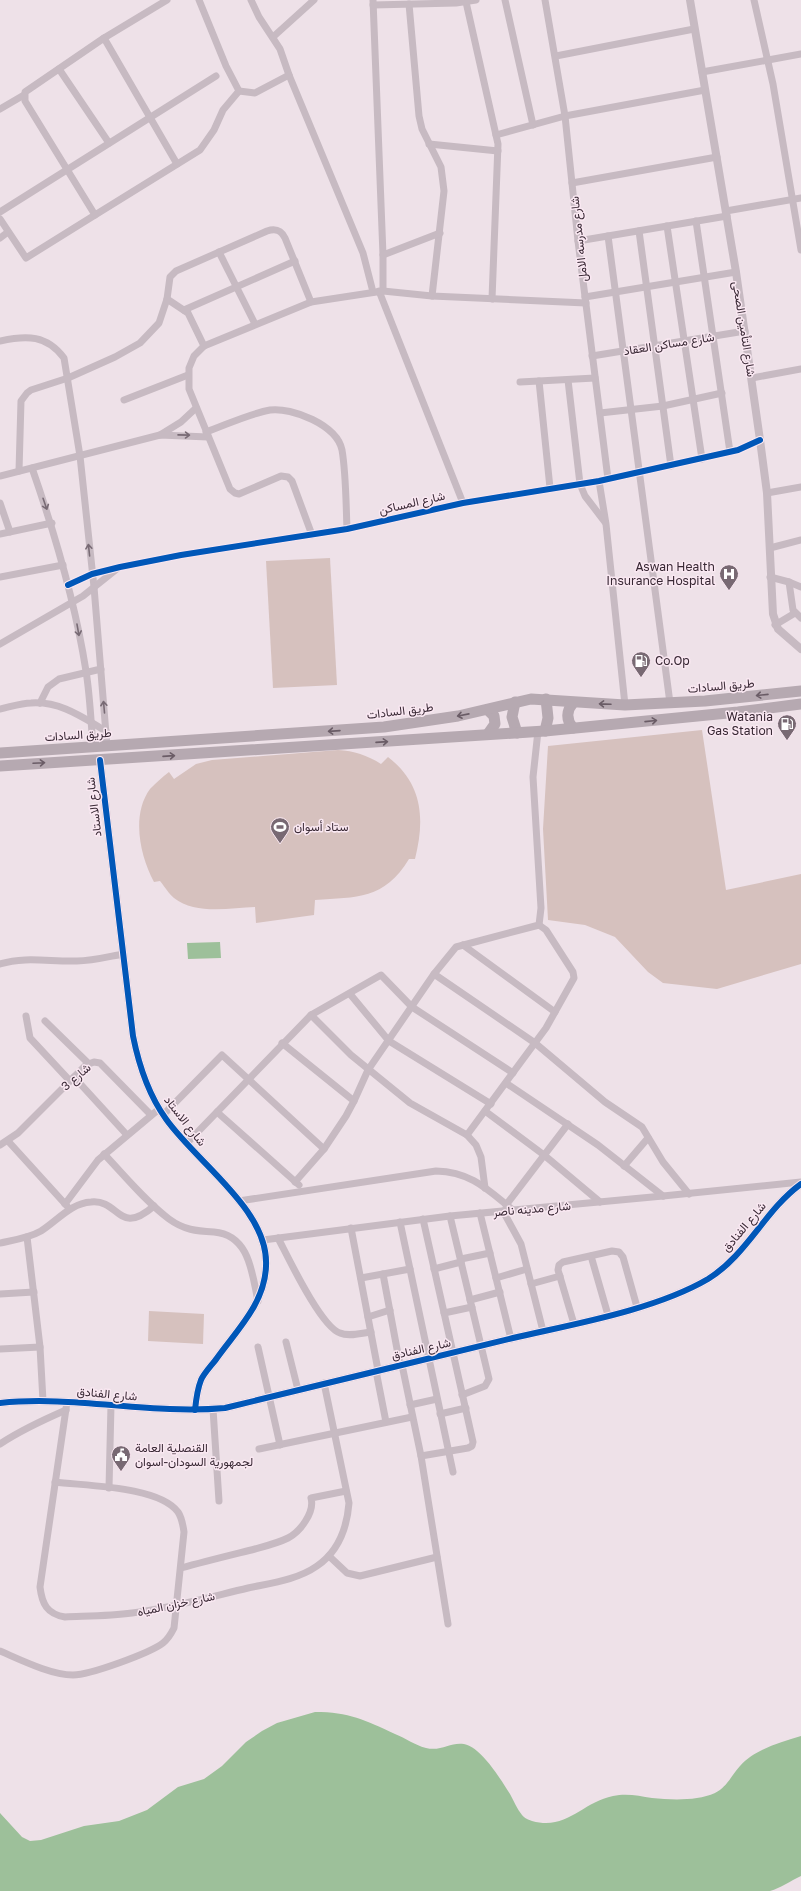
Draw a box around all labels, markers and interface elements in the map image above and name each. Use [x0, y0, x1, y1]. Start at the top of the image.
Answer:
street label: شارع مدرسه الامل [567, 195, 592, 283]
street label: شارع التأمين الصحى [728, 280, 759, 378]
street label: شارع مساكن العقاد [622, 329, 716, 360]
one-way arrow [177, 431, 190, 439]
street label: شارع المساكن [377, 488, 447, 519]
one-way arrow [42, 498, 49, 511]
one-way arrow [86, 544, 93, 557]
place label: Aswan Health Insurance Hospital [606, 559, 715, 588]
hospital icon: Aswan Health Insurance Hospital [718, 563, 740, 591]
one-way arrow [74, 623, 82, 636]
fuel station icon: Co.Op [630, 650, 652, 678]
place label: Co.Op [655, 653, 690, 668]
street label: طريق السادات [687, 675, 755, 697]
one-way arrow [756, 692, 769, 699]
street label: طريق السادات [366, 699, 434, 723]
one-way arrow [100, 701, 107, 714]
one-way arrow [599, 701, 612, 708]
place label: Watania Gas Station [707, 709, 773, 738]
one-way arrow [457, 711, 470, 719]
fuel station icon: Watania Gas Station [776, 713, 798, 741]
one-way arrow [644, 717, 657, 724]
street label: طريق السادات [44, 725, 112, 745]
one-way arrow [328, 728, 341, 735]
one-way arrow [375, 738, 388, 745]
one-way arrow [162, 752, 175, 759]
one-way arrow [32, 760, 45, 767]
street label: شارع الاستاد [82, 776, 107, 838]
sports icon: ستاد أسوان [269, 816, 291, 844]
place label: ستاد أسوان [294, 819, 348, 835]
street label: شارع 3 [58, 1060, 95, 1095]
street label: شارع الاستاد [160, 1093, 210, 1150]
street label: شارع مدينه ناصر [491, 1198, 572, 1221]
street label: شارع الفنادق [718, 1199, 770, 1256]
street label: شارع الفنادق [390, 1334, 453, 1365]
street label: شارع الفنادق [76, 1383, 138, 1406]
place label: القنصلية العامة لجمهورية السودان-اسوان [135, 1440, 253, 1470]
public building icon: القنصلية العامة لجمهورية السودان-اسوان [110, 1444, 132, 1472]
street label: شارع خزان المياه [136, 1588, 217, 1621]

